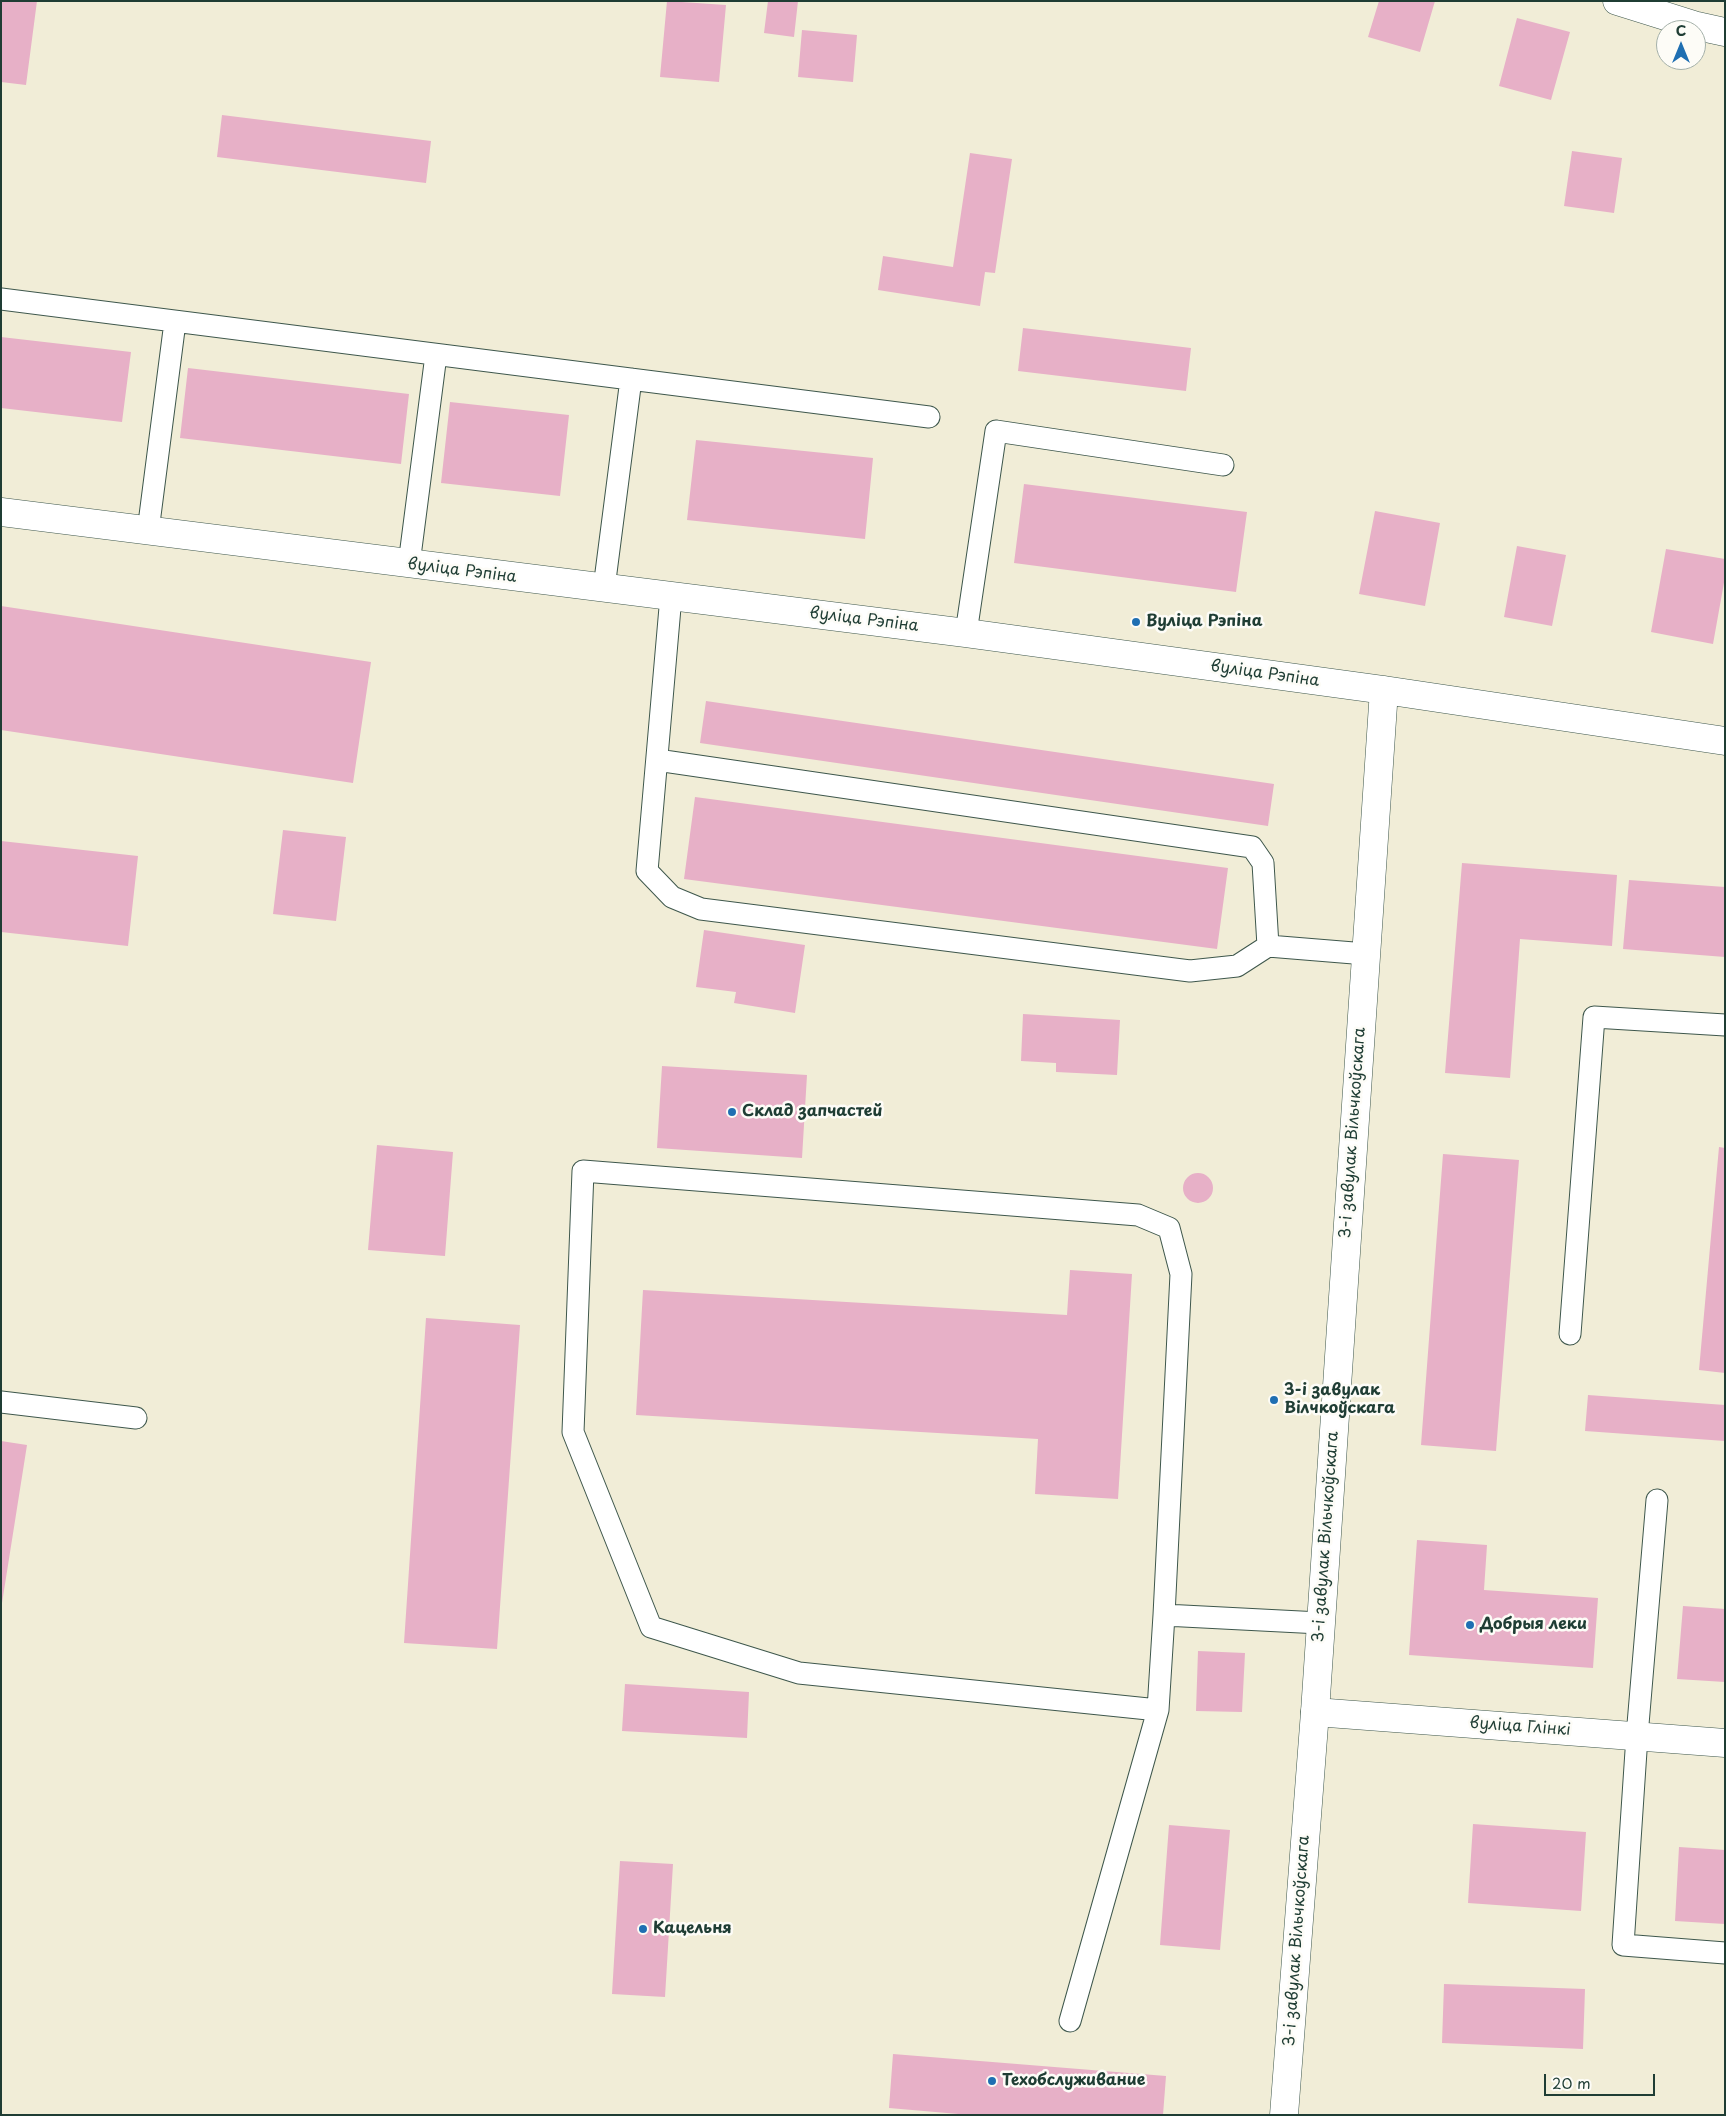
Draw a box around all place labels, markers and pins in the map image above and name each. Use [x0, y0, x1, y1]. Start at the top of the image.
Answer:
place label: Вуліца Рэпіна [1146, 612, 1262, 632]
marker: Вуліца Рэпіна [1130, 616, 1142, 628]
place label: Склад запчастей [742, 1102, 883, 1122]
marker: Склад запчастей [726, 1106, 738, 1118]
place label: 3-і завулак Вілчкоўскага [1284, 1381, 1395, 1419]
marker: 3-і завулак Вілчкоўскага [1268, 1394, 1280, 1406]
place label: Добрыя леки [1480, 1615, 1587, 1635]
marker: Добрыя леки [1464, 1619, 1476, 1631]
place label: Кацельня [653, 1919, 732, 1939]
marker: Кацельня [637, 1923, 649, 1935]
place label: Техобслуживание [1002, 2071, 1145, 2091]
marker: Техобслуживание [986, 2075, 998, 2087]

